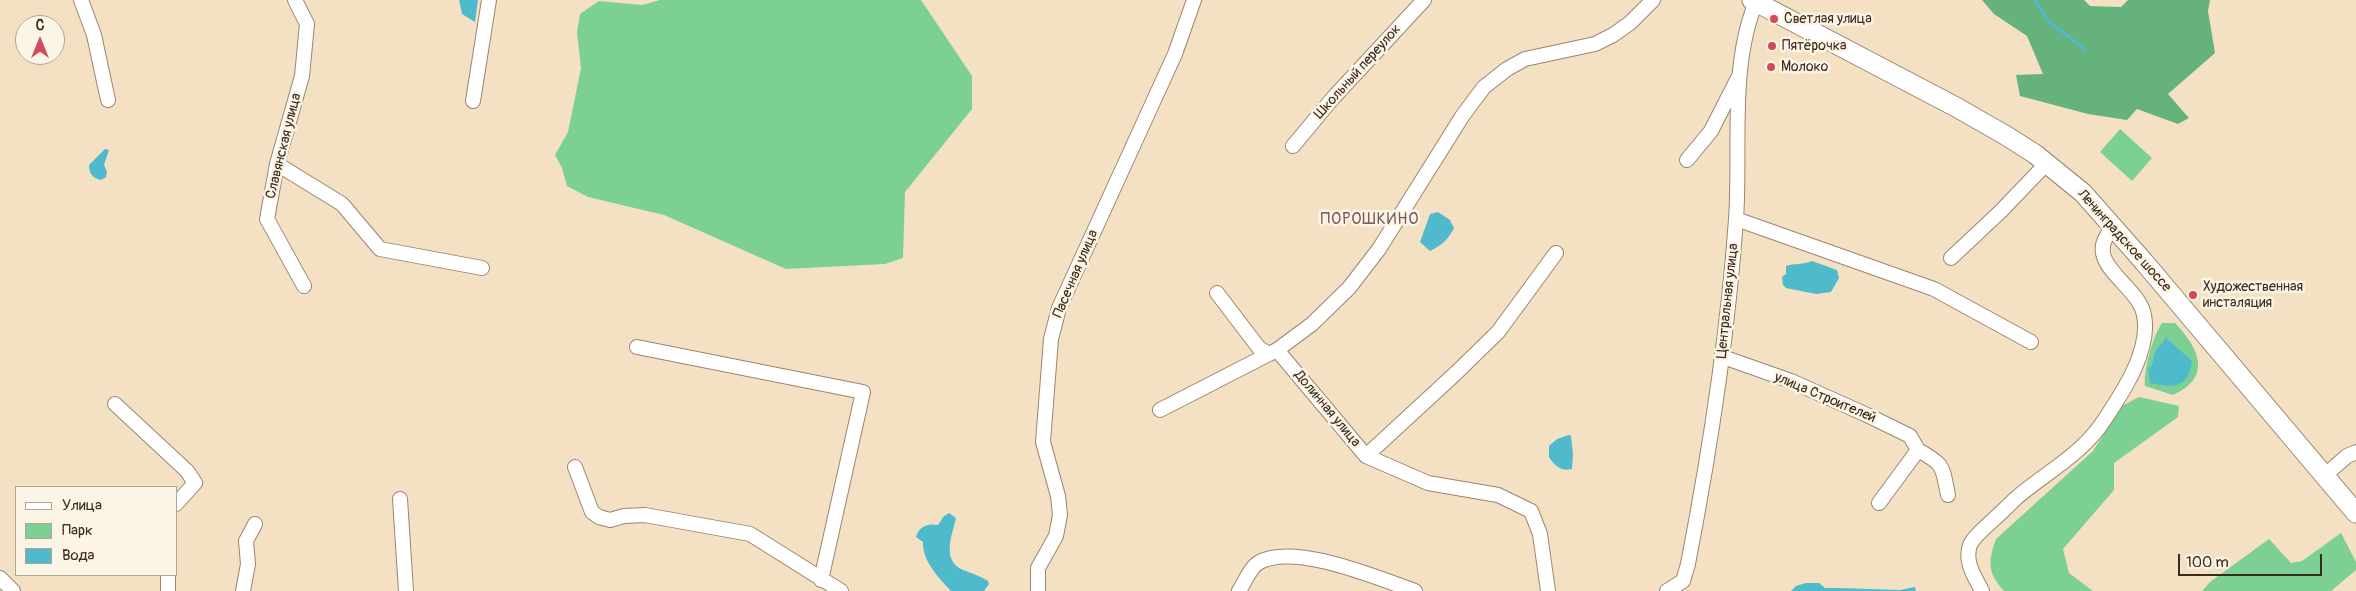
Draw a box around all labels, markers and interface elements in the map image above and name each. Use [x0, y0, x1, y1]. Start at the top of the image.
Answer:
place label: Светлая улица [1784, 11, 1872, 27]
marker: Светлая улица [1768, 13, 1780, 25]
north arrow [15, 15, 65, 65]
text: С [36, 17, 44, 34]
street label: Школьный переулок [1311, 21, 1405, 123]
place label: Пятёрочка [1782, 38, 1846, 54]
marker: Пятёрочка [1766, 40, 1778, 52]
place label: Молоко [1781, 59, 1828, 75]
marker: Молоко [1765, 61, 1777, 73]
street label: Славянская улица [263, 91, 305, 201]
street label: Ленинградское шоссе [2074, 186, 2174, 296]
district label: ПОРОШКИНО [1319, 210, 1421, 230]
street label: Пасечная улица [1050, 227, 1102, 321]
street label: Центральная улица [1714, 243, 1742, 359]
place label: Художественная инсталяция [2203, 279, 2303, 312]
marker: Художественная инсталяция [2187, 289, 2199, 301]
street label: Долинная улица [1290, 367, 1364, 451]
street label: улица Строителей [1772, 369, 1878, 427]
legend [15, 486, 178, 576]
text: Улица [62, 496, 102, 515]
text: Парк [62, 521, 93, 540]
scale bar [2181, 544, 2325, 576]
text: Вода [62, 546, 95, 565]
text: 100 m [2186, 553, 2229, 572]

